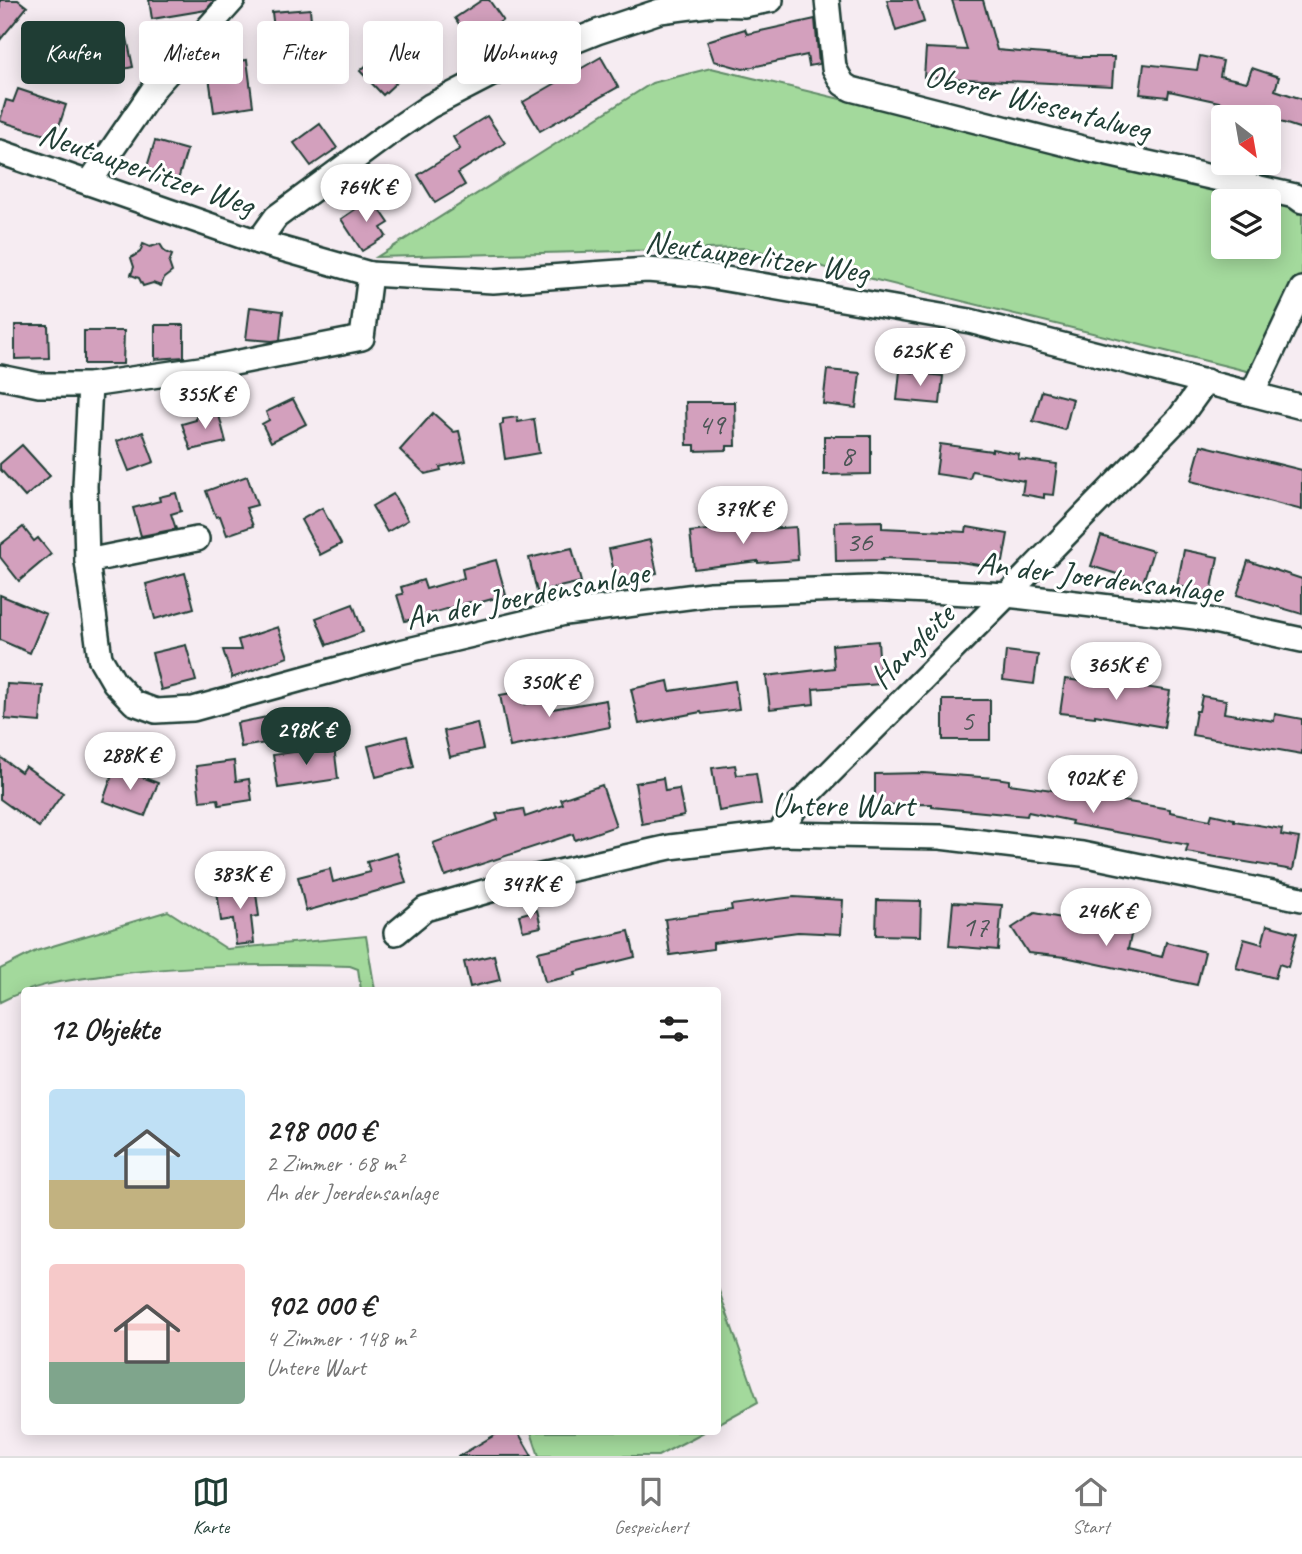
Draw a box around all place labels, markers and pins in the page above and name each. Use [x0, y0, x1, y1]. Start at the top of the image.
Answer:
pin: 764K € [309, 164, 423, 224]
pin: 625K € [863, 328, 977, 388]
pin: 355K € [148, 372, 262, 431]
pin: 379K € [686, 486, 800, 546]
pin: 365K € [1059, 642, 1173, 702]
pin: 350K € [492, 660, 606, 719]
pin: 298K € [249, 708, 363, 767]
pin: 288K € [73, 732, 187, 792]
pin: 902K € [1036, 756, 1150, 815]
pin: 383K € [183, 852, 297, 911]
pin: 347K € [473, 862, 587, 921]
pin: 246K € [1049, 888, 1163, 948]

